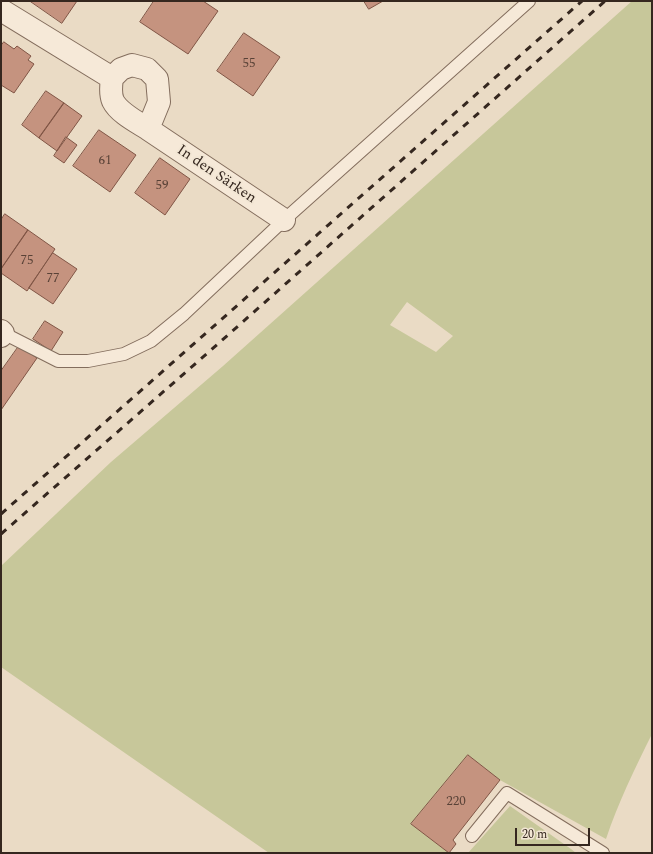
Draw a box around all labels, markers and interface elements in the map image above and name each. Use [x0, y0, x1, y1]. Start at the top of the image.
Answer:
house number: 55 [243, 56, 255, 72]
street label: In den Särken [173, 142, 259, 208]
house number: 61 [99, 153, 111, 169]
house number: 59 [156, 178, 168, 194]
house number: 75 [21, 253, 33, 269]
house number: 77 [47, 271, 59, 287]
house number: 220 [446, 794, 466, 810]
scale bar [517, 820, 592, 846]
text: 20 m [522, 825, 547, 844]

